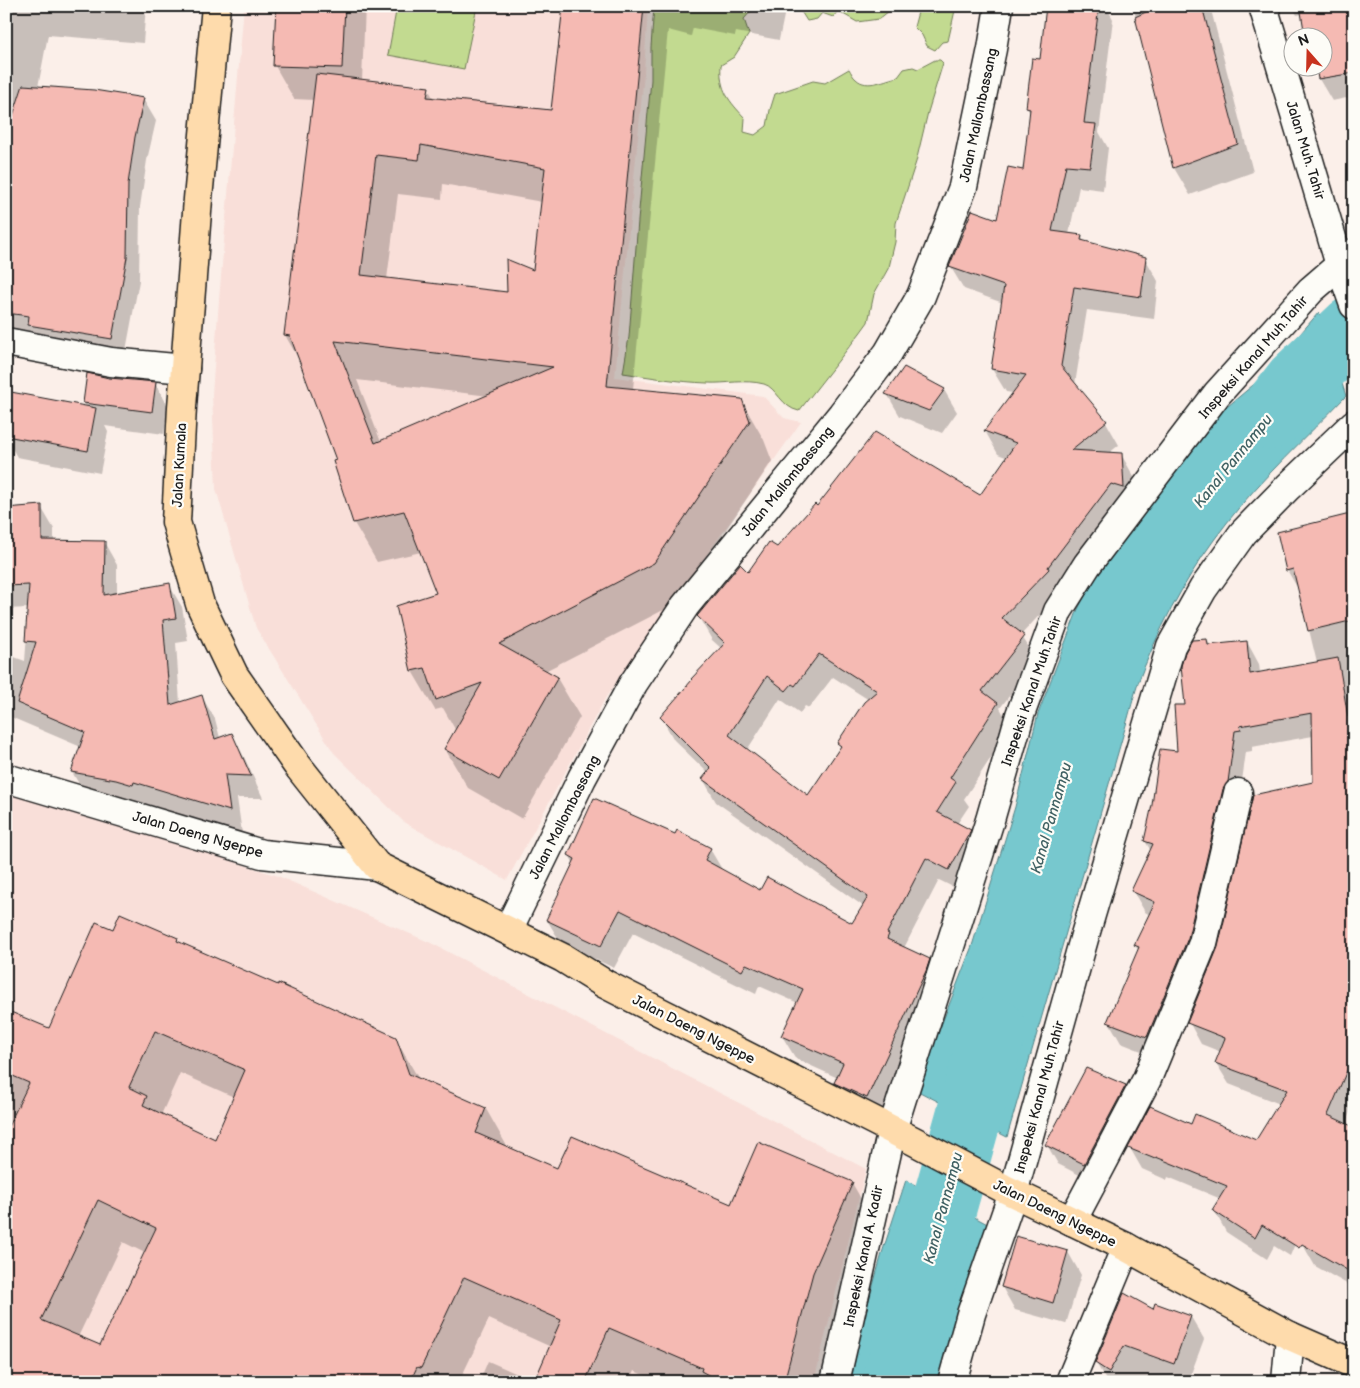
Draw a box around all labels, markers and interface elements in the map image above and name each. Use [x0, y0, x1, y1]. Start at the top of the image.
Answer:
north arrow [1282, 28, 1332, 78]
text: N [1296, 30, 1312, 50]
street label: Jalan Mallombassang [956, 46, 1001, 184]
street label: Jalan Muh. Tahir [1282, 99, 1329, 202]
street label: Inspeksi Kanal Muh.Tahir [1195, 292, 1312, 422]
water label: Kanal Pannampu [1190, 410, 1277, 512]
street label: Jalan Kumala [169, 422, 190, 508]
street label: Jalan Mallombassang [738, 423, 837, 540]
street label: Inspeksi Kanal Muh.Tahir [998, 613, 1065, 768]
street label: Jalan Mallombassang [526, 752, 603, 882]
water label: Kanal Pannampu [1027, 760, 1077, 876]
street label: Jalan Daeng Ngeppe [131, 808, 265, 861]
street label: Jalan Daeng Ngeppe [630, 991, 758, 1068]
street label: Inspeksi Kanal Muh.Tahir [1011, 1018, 1068, 1175]
water label: Kanal Pannampu [919, 1150, 968, 1266]
street label: Jalan Daeng Ngeppe [990, 1176, 1119, 1251]
street label: Inspeksi Kanal A. Kadir [840, 1183, 887, 1328]

